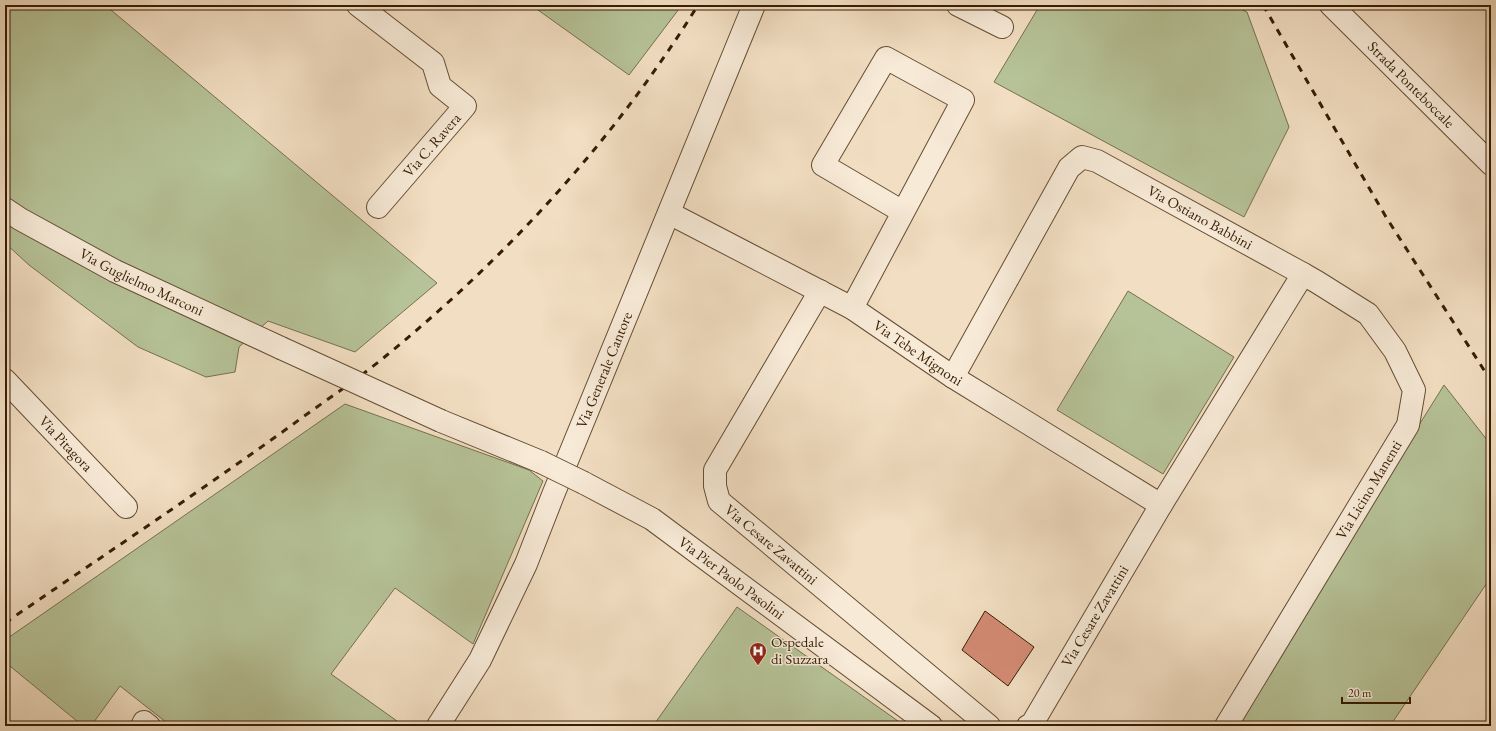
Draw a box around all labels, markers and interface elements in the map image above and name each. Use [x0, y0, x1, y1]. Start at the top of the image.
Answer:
street label: Strada Ponteboccale [1364, 37, 1459, 132]
street label: Via C. Ravera [399, 109, 465, 181]
street label: Via Ostiano Babbini [1144, 181, 1256, 254]
street label: Via Guglielmo Marconi [76, 243, 207, 320]
street label: Via Generale Cantore [572, 309, 636, 431]
street label: Via Tebe Mignoni [870, 315, 967, 390]
street label: Via Pitagora [35, 411, 97, 475]
street label: Via Licino Manenti [1331, 436, 1406, 543]
street label: Via Cesare Zavattini [721, 500, 822, 589]
street label: Via Pier Paolo Pasolini [675, 532, 789, 623]
street label: Via Cesare Zavattini [1057, 561, 1133, 670]
place label: Ospedale di Suzzara [771, 632, 828, 668]
hospital icon: Ospedale di Suzzara [748, 641, 768, 666]
scale bar [1342, 679, 1410, 705]
text: 20 m [1348, 685, 1372, 701]

